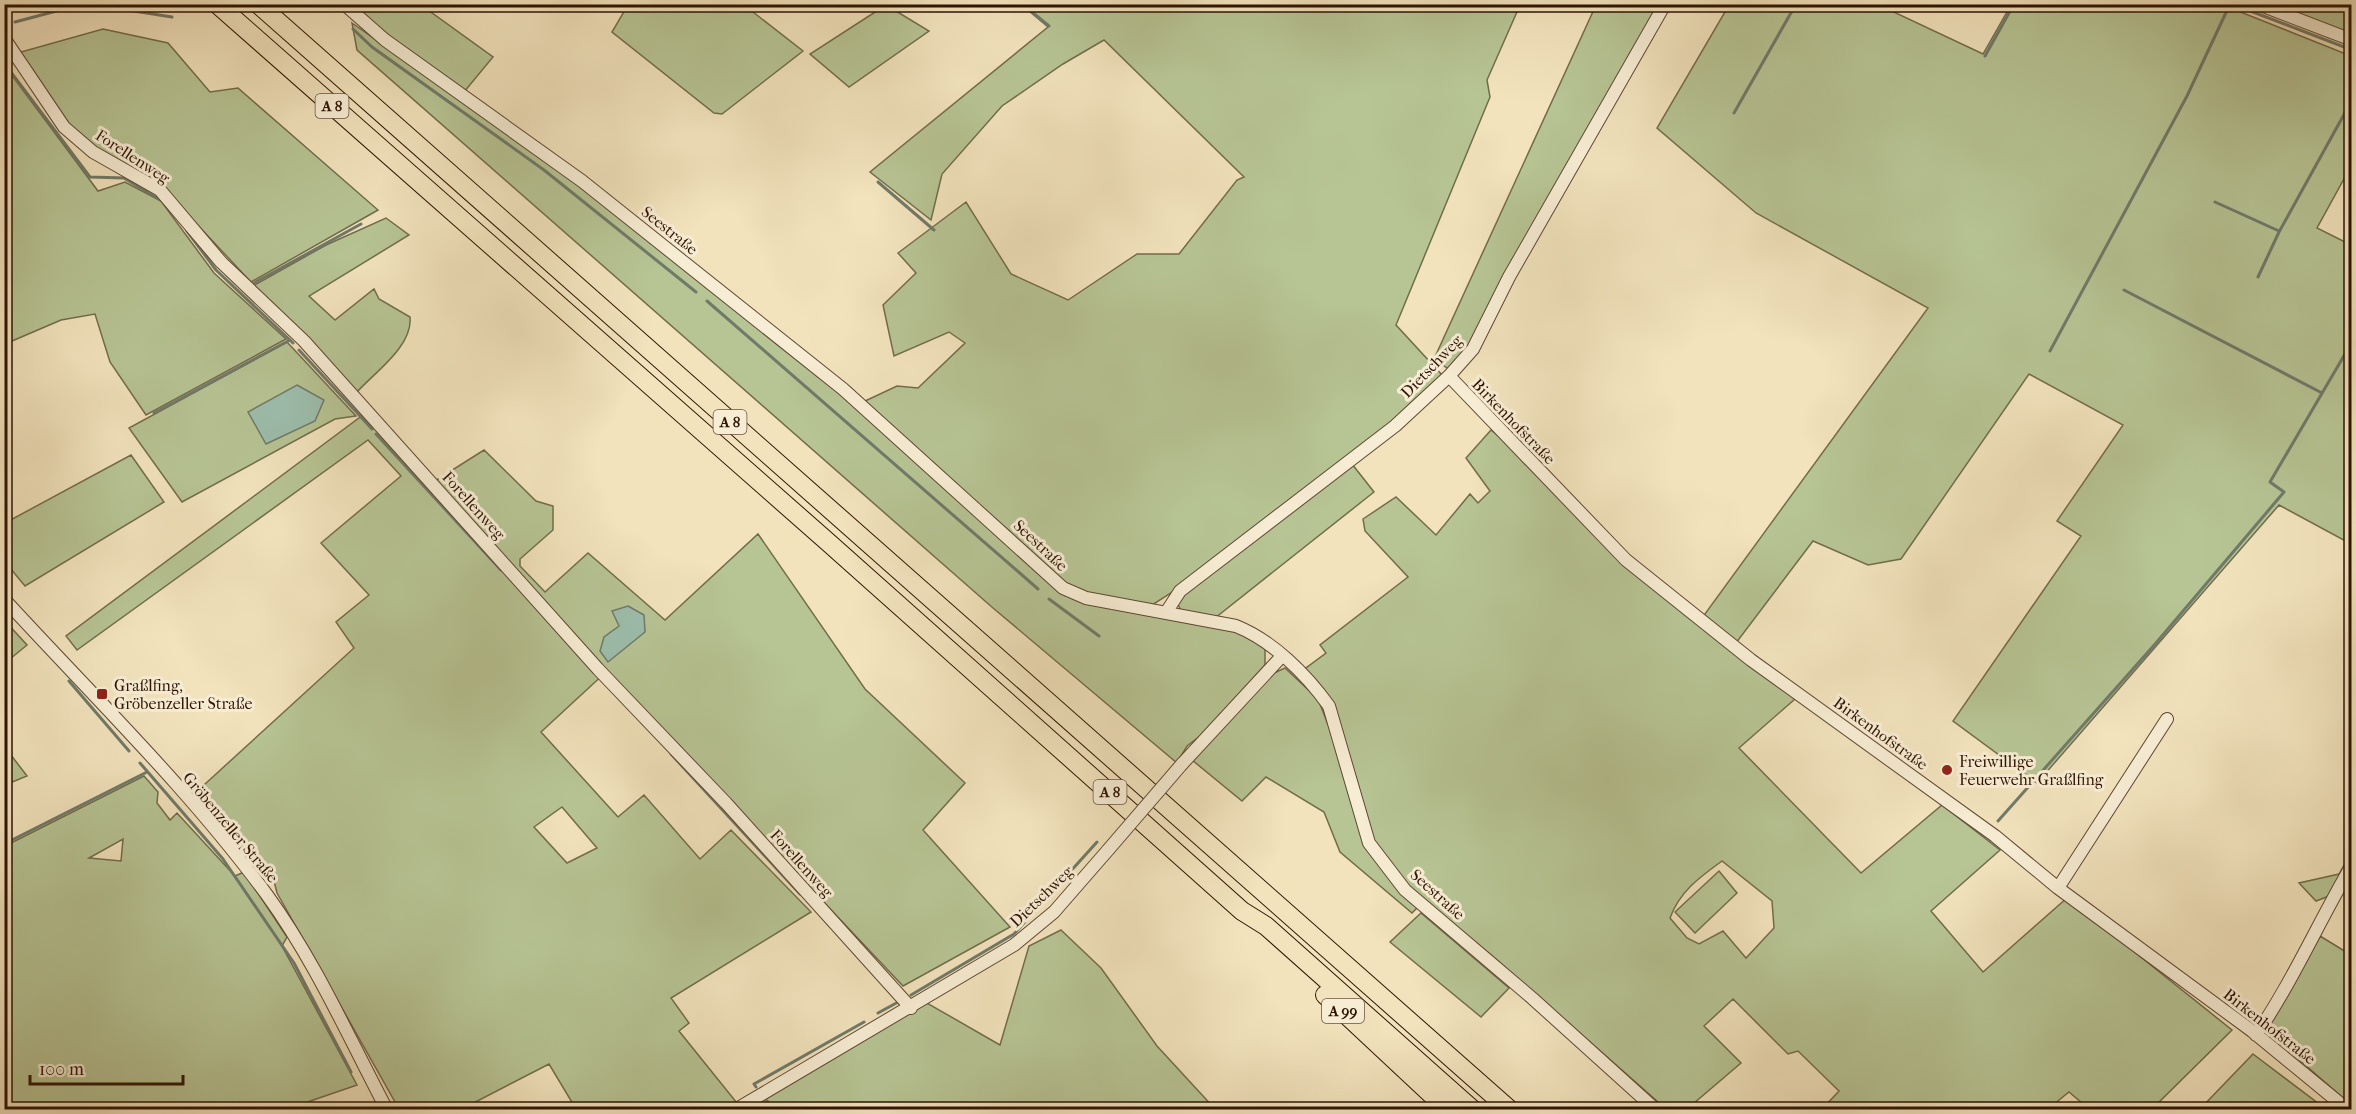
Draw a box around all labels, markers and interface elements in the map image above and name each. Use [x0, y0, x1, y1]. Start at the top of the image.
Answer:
road number: A 8 [316, 94, 348, 118]
street label: Forellenweg [92, 125, 174, 188]
street label: Seestraße [638, 202, 702, 259]
street label: Dietschweg [1397, 331, 1466, 402]
street label: Birkenhofstraße [1468, 375, 1559, 468]
road number: A 8 [714, 410, 746, 434]
street label: Forellenweg [438, 467, 509, 544]
street label: Seestraße [1010, 516, 1072, 575]
place label: Graßlfing, Gröbenzeller Straße [114, 676, 252, 713]
marker: Graßlfing, Gröbenzeller Straße [95, 687, 109, 701]
street label: Birkenhofstraße [1830, 693, 1932, 774]
place label: Freiwillige Feuerwehr Graßlfing [1959, 752, 2104, 789]
marker: Freiwillige Feuerwehr Graßlfing [1940, 763, 1954, 777]
street label: Gröbenzeller Straße [179, 768, 282, 886]
road number: A 8 [1094, 780, 1126, 804]
street label: Forellenweg [766, 825, 837, 902]
street label: Dietschweg [1006, 861, 1077, 931]
street label: Seestraße [1407, 865, 1469, 924]
street label: Birkenhofstraße [2220, 985, 2320, 1068]
road number: A 99 [1322, 999, 1364, 1023]
scale bar [30, 1048, 183, 1086]
text: 100 m [39, 1059, 84, 1080]

